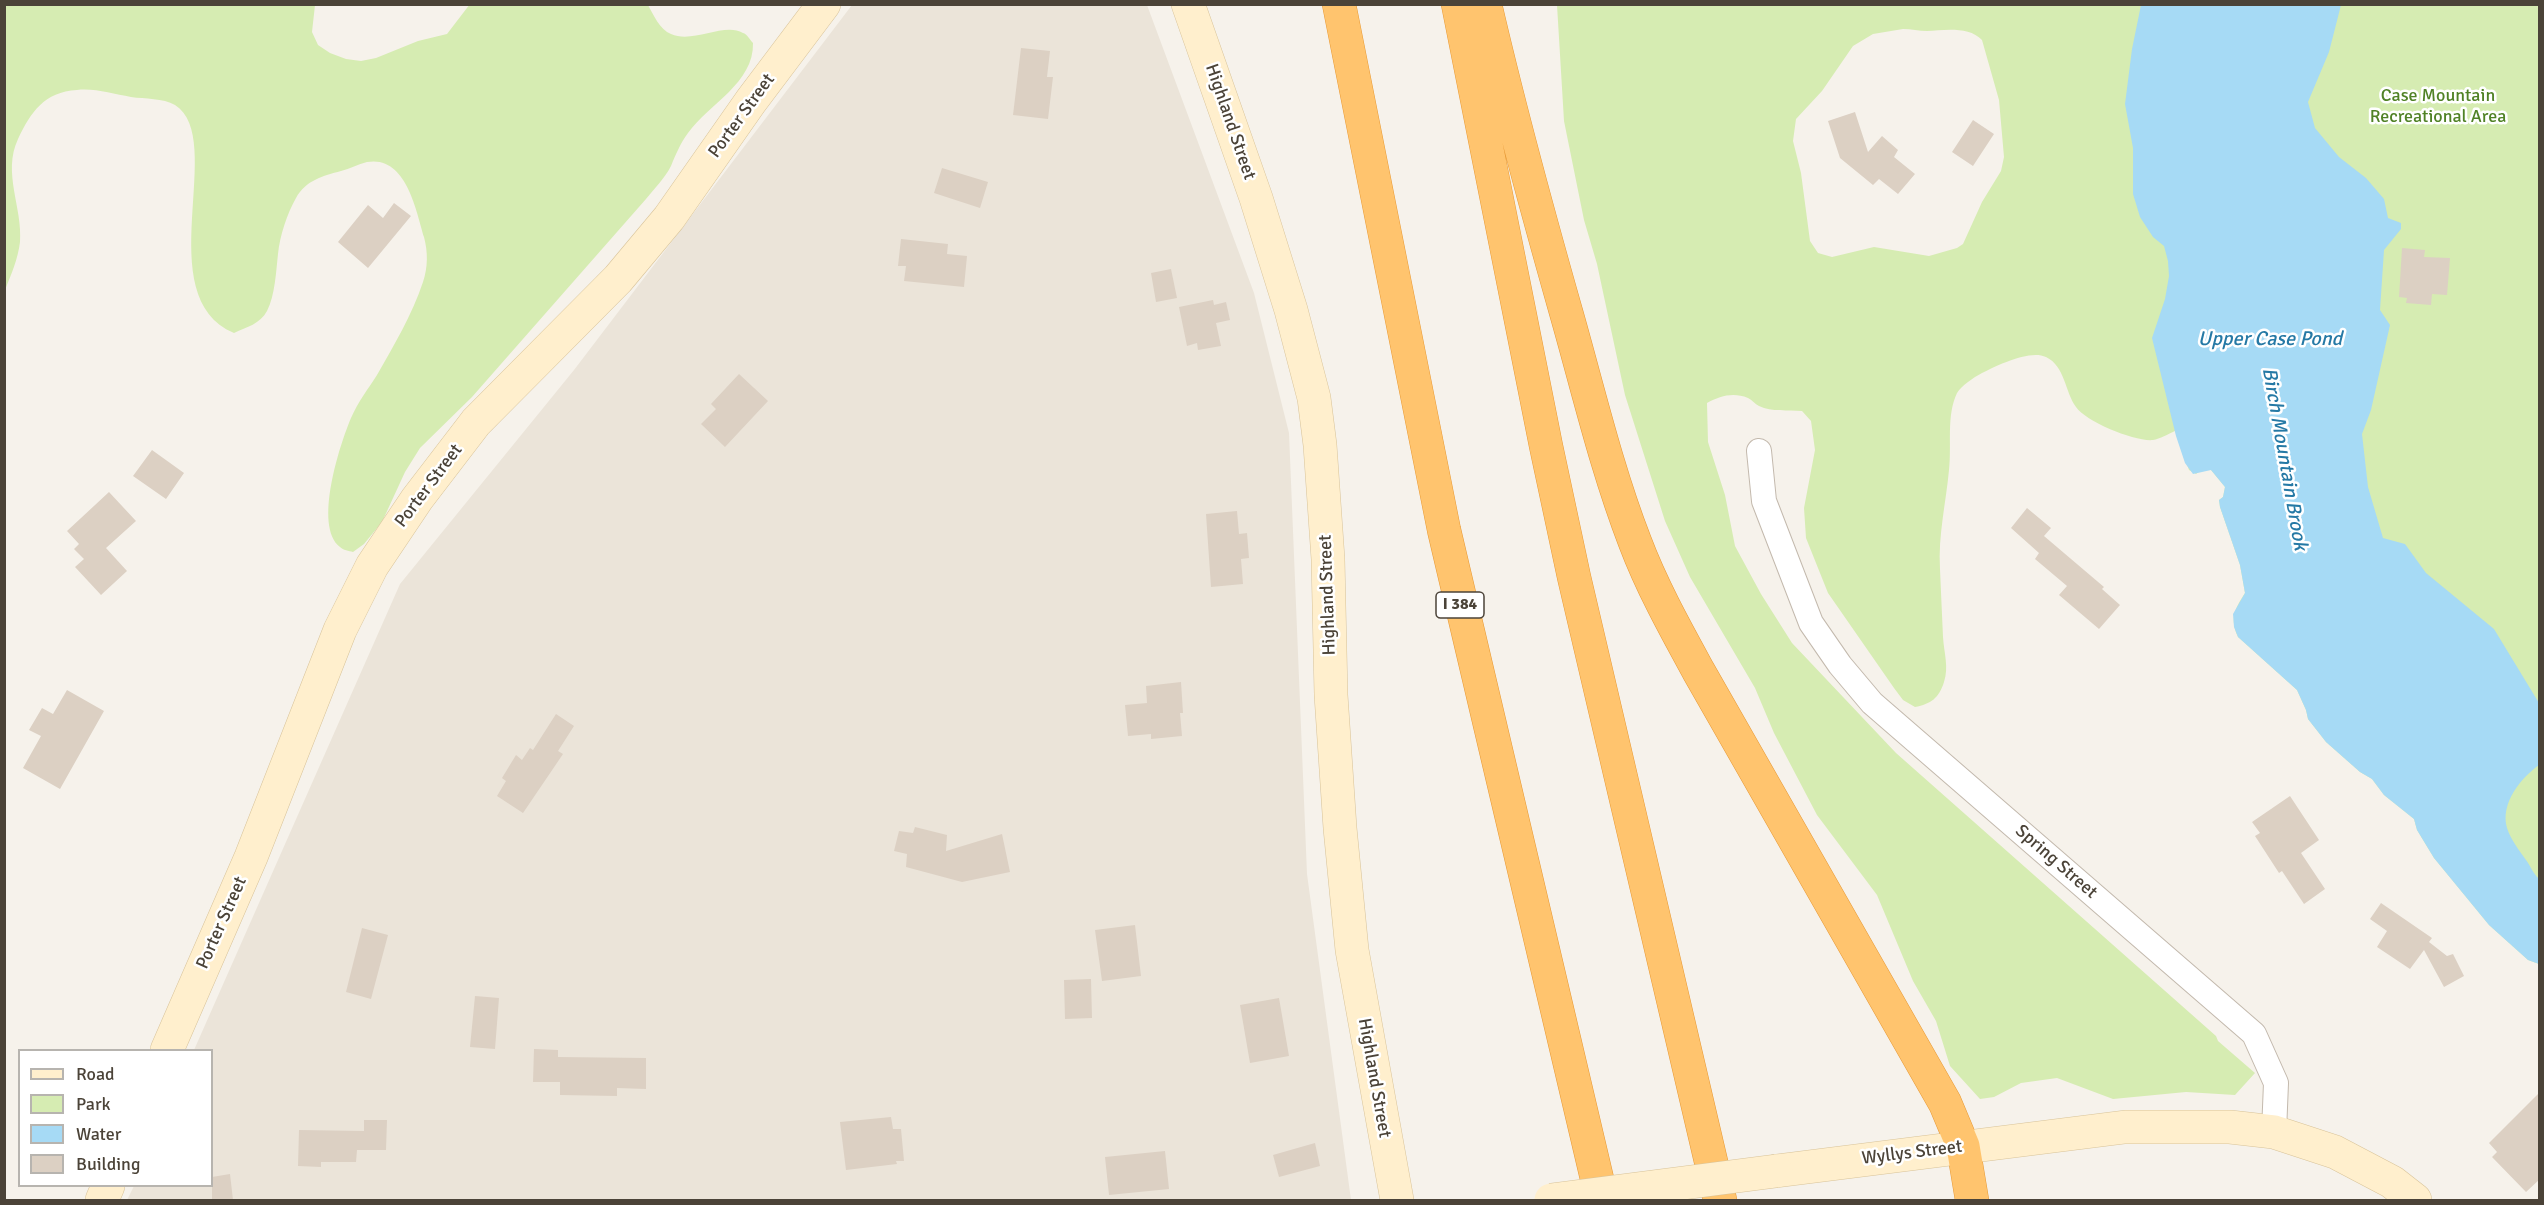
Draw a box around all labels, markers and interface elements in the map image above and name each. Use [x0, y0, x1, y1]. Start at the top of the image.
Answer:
street label: Highland Street [1200, 61, 1260, 183]
street label: Porter Street [704, 70, 780, 162]
park label: Case Mountain Recreational Area [2370, 85, 2506, 128]
water label: Upper Case Pond [2198, 328, 2342, 352]
water label: Birch Mountain Brook [2256, 366, 2312, 552]
street label: Porter Street [391, 440, 467, 532]
street label: Highland Street [1315, 534, 1341, 656]
road number: I 384 [1436, 592, 1484, 618]
street label: Spring Street [2011, 821, 2101, 903]
street label: Porter Street [192, 874, 252, 972]
street label: Highland Street [1353, 1017, 1395, 1139]
legend [18, 1049, 213, 1187]
text: Road [76, 1063, 115, 1085]
text: Park [76, 1093, 111, 1115]
text: Water [76, 1123, 121, 1145]
street label: Wyllys Street [1861, 1136, 1963, 1170]
text: Building [76, 1153, 140, 1175]

